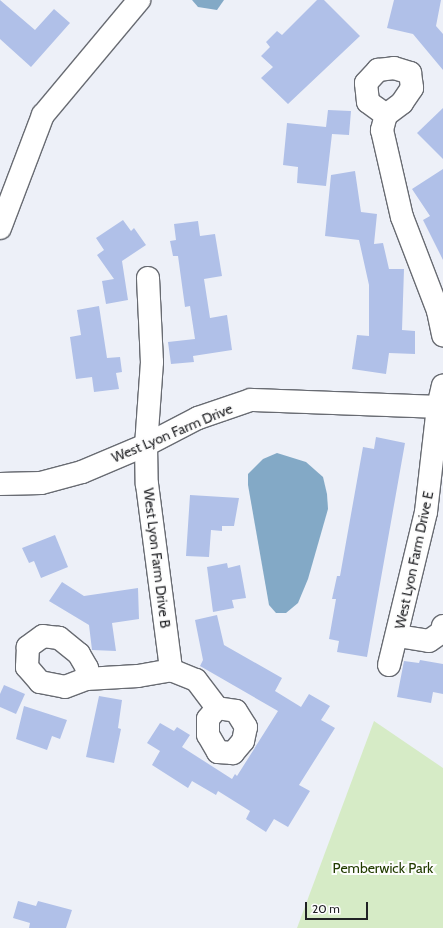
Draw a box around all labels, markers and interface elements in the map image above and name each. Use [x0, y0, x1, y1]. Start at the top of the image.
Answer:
street label: West Lyon Farm Drive [109, 400, 235, 466]
street label: West Lyon Farm Drive B [140, 487, 174, 629]
street label: West Lyon Farm Drive E [391, 490, 437, 630]
park label: Pemberwick Park [333, 860, 433, 876]
scale bar [307, 894, 370, 920]
text: 20 m [312, 901, 340, 916]

